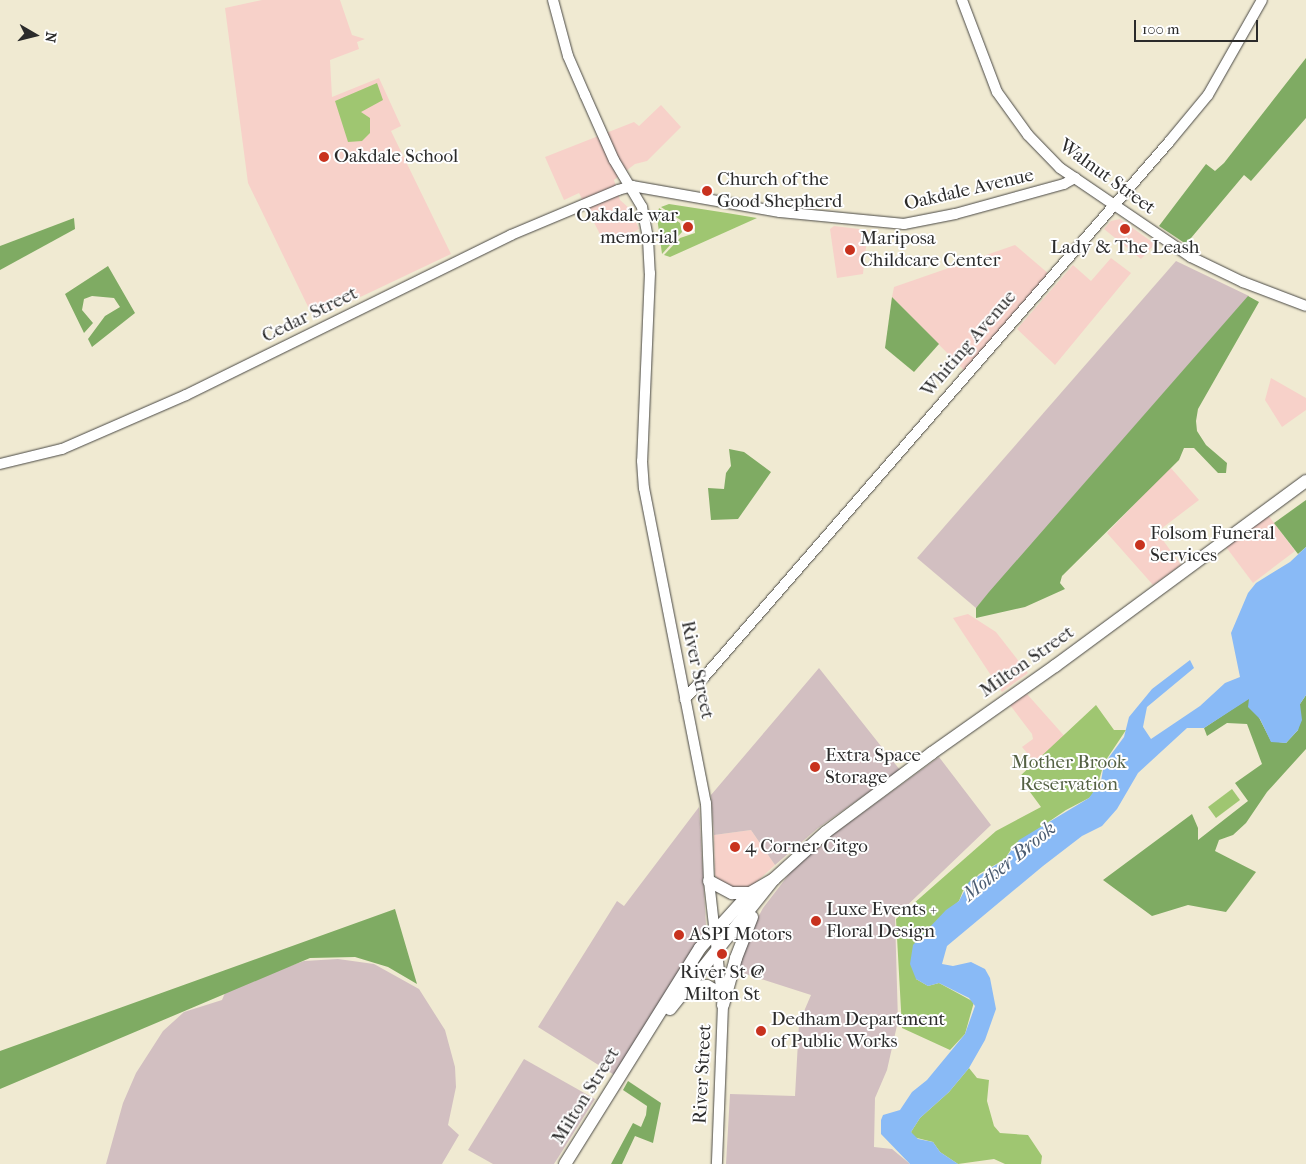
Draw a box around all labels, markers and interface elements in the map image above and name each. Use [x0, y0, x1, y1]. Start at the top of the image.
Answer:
north arrow [10, 10, 60, 60]
scale bar [1136, 10, 1260, 42]
text: 100 m [1142, 20, 1180, 38]
text: N [41, 31, 60, 44]
street label: Walnut Street [1054, 134, 1160, 220]
place label: Oakdale School [334, 146, 458, 168]
marker: Oakdale School [318, 151, 330, 163]
street label: Oakdale Avenue [902, 164, 1036, 216]
place label: Church of the Good Shepherd [717, 169, 842, 213]
marker: Church of the Good Shepherd [701, 185, 713, 197]
place label: Oakdale war memorial [576, 205, 678, 249]
marker: Oakdale war memorial [682, 221, 694, 233]
marker: Lady & The Leash [1119, 223, 1131, 235]
place label: Mariposa Childcare Center [860, 228, 1000, 272]
place label: Lady & The Leash [1051, 237, 1199, 259]
marker: Mariposa Childcare Center [844, 244, 856, 256]
street label: Cedar Street [258, 282, 362, 348]
street label: Whiting Avenue [917, 286, 1021, 402]
place label: Folsom Funeral Services [1150, 523, 1275, 567]
marker: Folsom Funeral Services [1134, 539, 1146, 551]
street label: River Street [675, 619, 719, 721]
street label: Milton Street [976, 621, 1078, 703]
place label: Extra Space Storage [825, 745, 921, 789]
park label: Mother Brook Reservation [1012, 752, 1126, 796]
marker: Extra Space Storage [809, 761, 821, 773]
water label: Mother Brook [957, 816, 1061, 906]
place label: 4 Corner Citgo [745, 836, 868, 858]
marker: 4 Corner Citgo [729, 841, 741, 853]
place label: Luxe Events + Floral Design [826, 899, 937, 943]
marker: Luxe Events + Floral Design [810, 915, 822, 927]
place label: ASPI Motors [689, 924, 792, 946]
marker: ASPI Motors [673, 929, 685, 941]
marker: River St @ Milton St [716, 948, 728, 960]
place label: River St @ Milton St [680, 962, 764, 1006]
place label: Dedham Department of Public Works [771, 1009, 945, 1053]
street label: River Street [689, 1024, 717, 1124]
marker: Dedham Department of Public Works [755, 1025, 767, 1037]
street label: Milton Street [547, 1043, 625, 1149]

